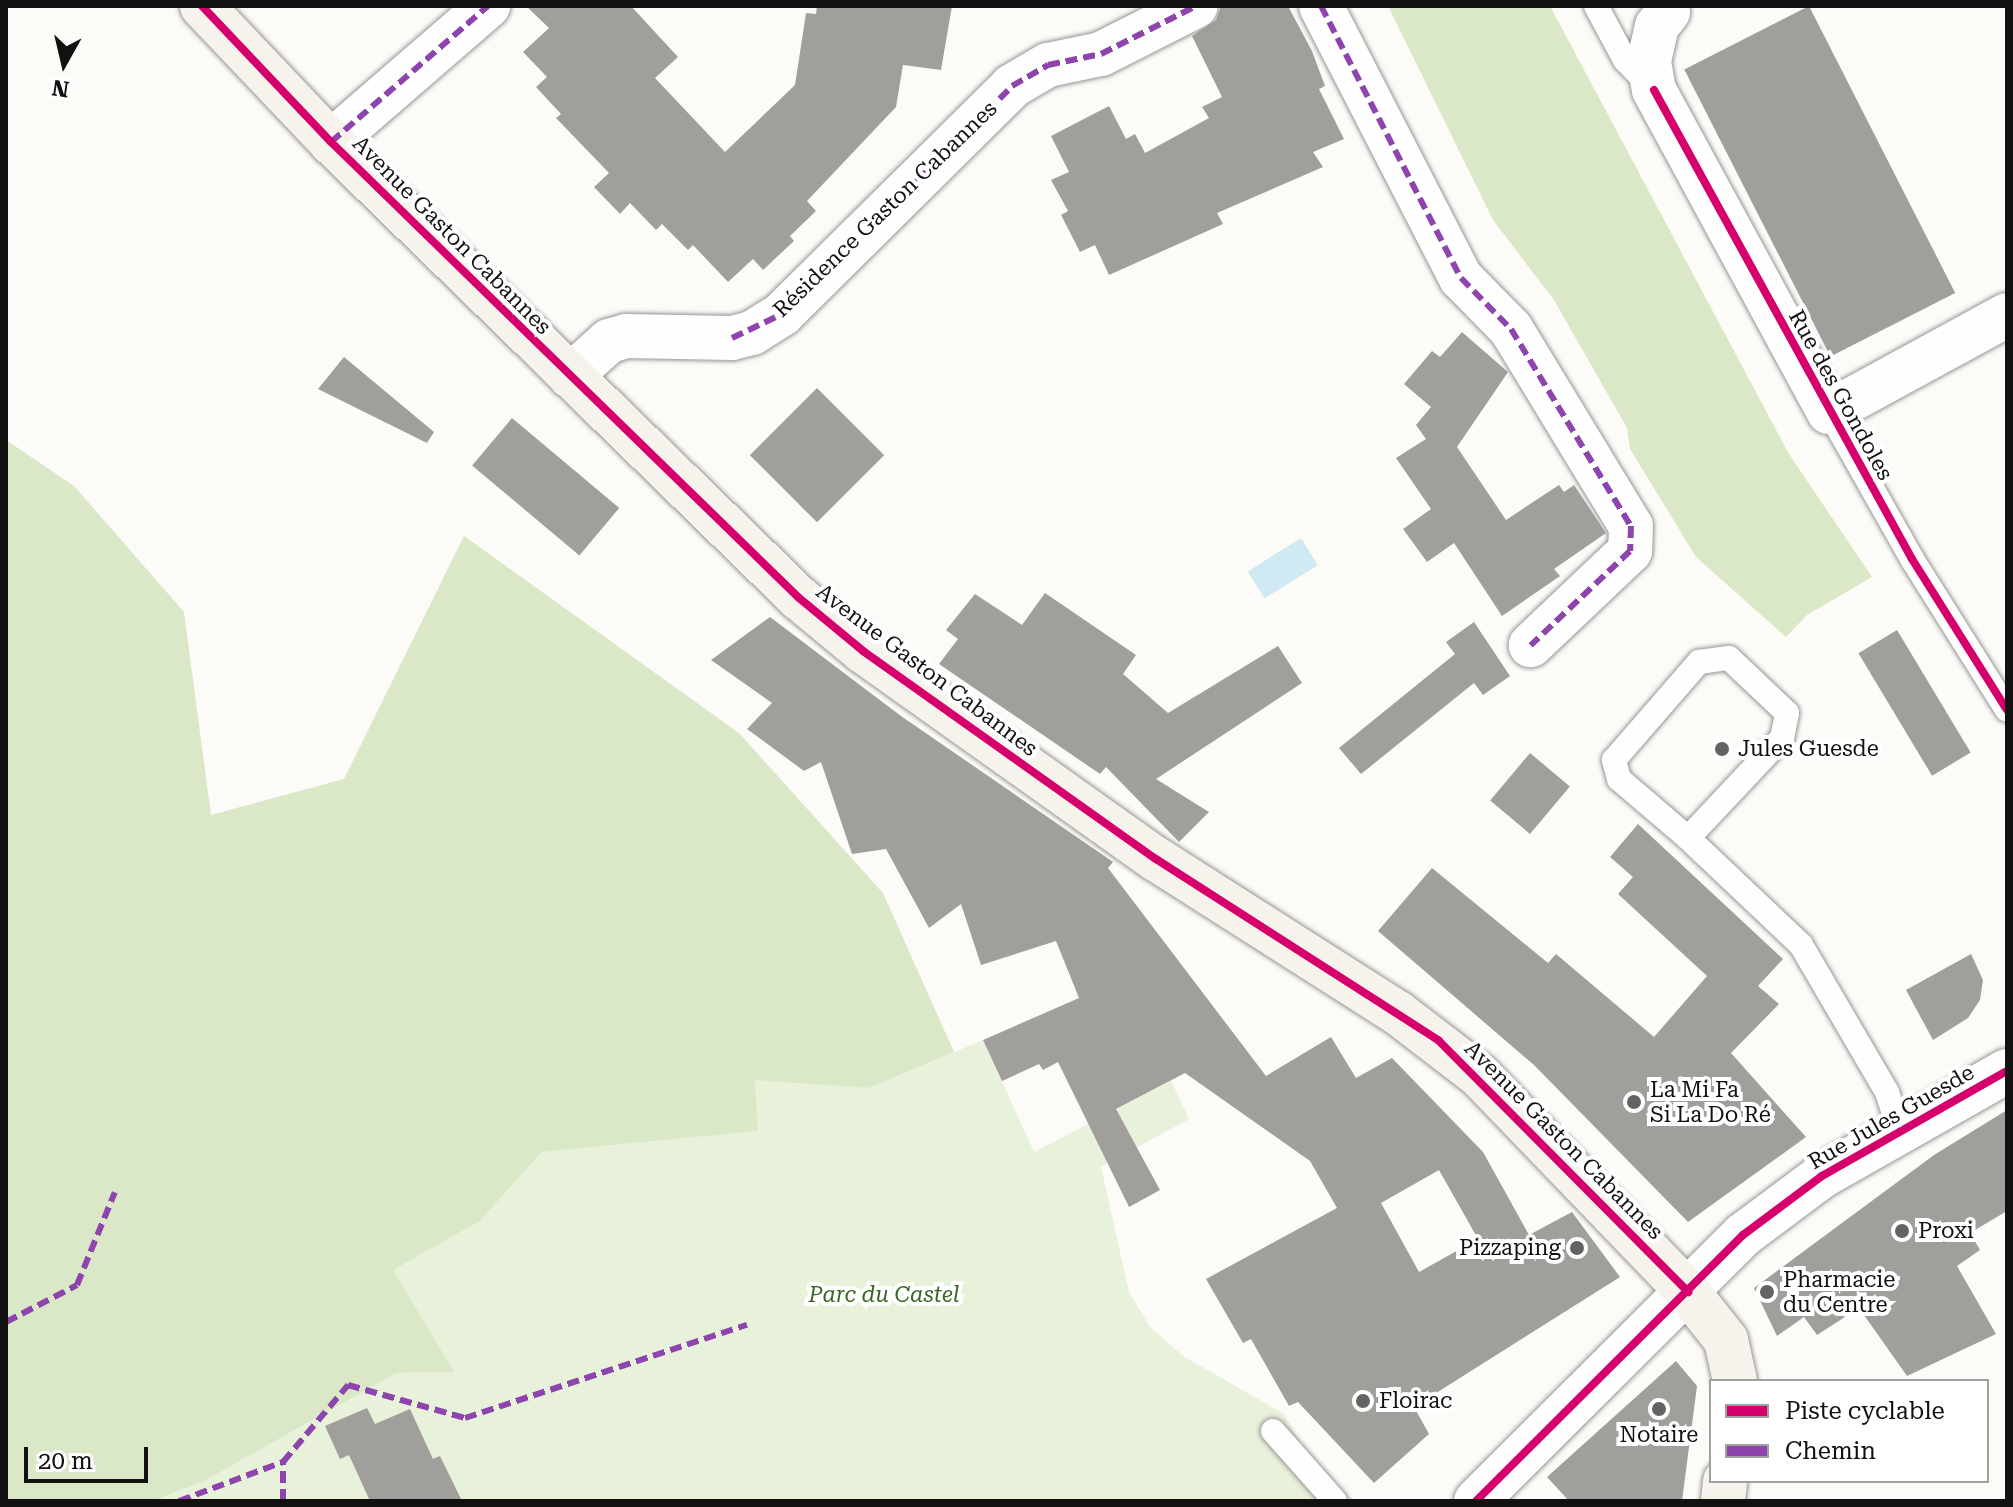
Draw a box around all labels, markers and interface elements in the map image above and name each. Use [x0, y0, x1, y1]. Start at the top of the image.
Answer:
north arrow [24, 24, 104, 104]
text: N [50, 75, 71, 102]
street label: Résidence Gaston Cabannes [768, 95, 1002, 323]
street label: Avenue Gaston Cabannes [347, 130, 557, 340]
street label: Rue des Gondoles [1783, 305, 1899, 485]
street label: Avenue Gaston Cabannes [811, 578, 1043, 762]
place label: Jules Guesde [1738, 736, 1879, 762]
marker: Jules Guesde [1713, 740, 1731, 758]
street label: Avenue Gaston Cabannes [1459, 1035, 1669, 1245]
street label: Rue Jules Guesde [1803, 1059, 1979, 1175]
place label: La Mi Fa Si La Do Ré [1650, 1076, 1771, 1128]
marker: La Mi Fa Si La Do Ré [1625, 1093, 1643, 1111]
place label: Proxi [1918, 1218, 1974, 1244]
marker: Proxi [1893, 1222, 1911, 1240]
place label: Pizzaping [1459, 1235, 1561, 1261]
marker: Pizzaping [1568, 1239, 1586, 1257]
place label: Pharmacie du Centre [1783, 1266, 1895, 1318]
park label: Parc du Castel [809, 1282, 959, 1308]
marker: Pharmacie du Centre [1758, 1283, 1776, 1301]
legend [1709, 1379, 1989, 1483]
place label: Floirac [1379, 1388, 1452, 1414]
marker: Floirac [1354, 1392, 1372, 1410]
text: Piste cyclable [1785, 1397, 1945, 1425]
marker: Notaire [1650, 1400, 1668, 1418]
place label: Notaire [1620, 1422, 1698, 1448]
scale bar [28, 1431, 152, 1481]
text: Chemin [1785, 1437, 1876, 1465]
text: 20 m [38, 1447, 93, 1475]

